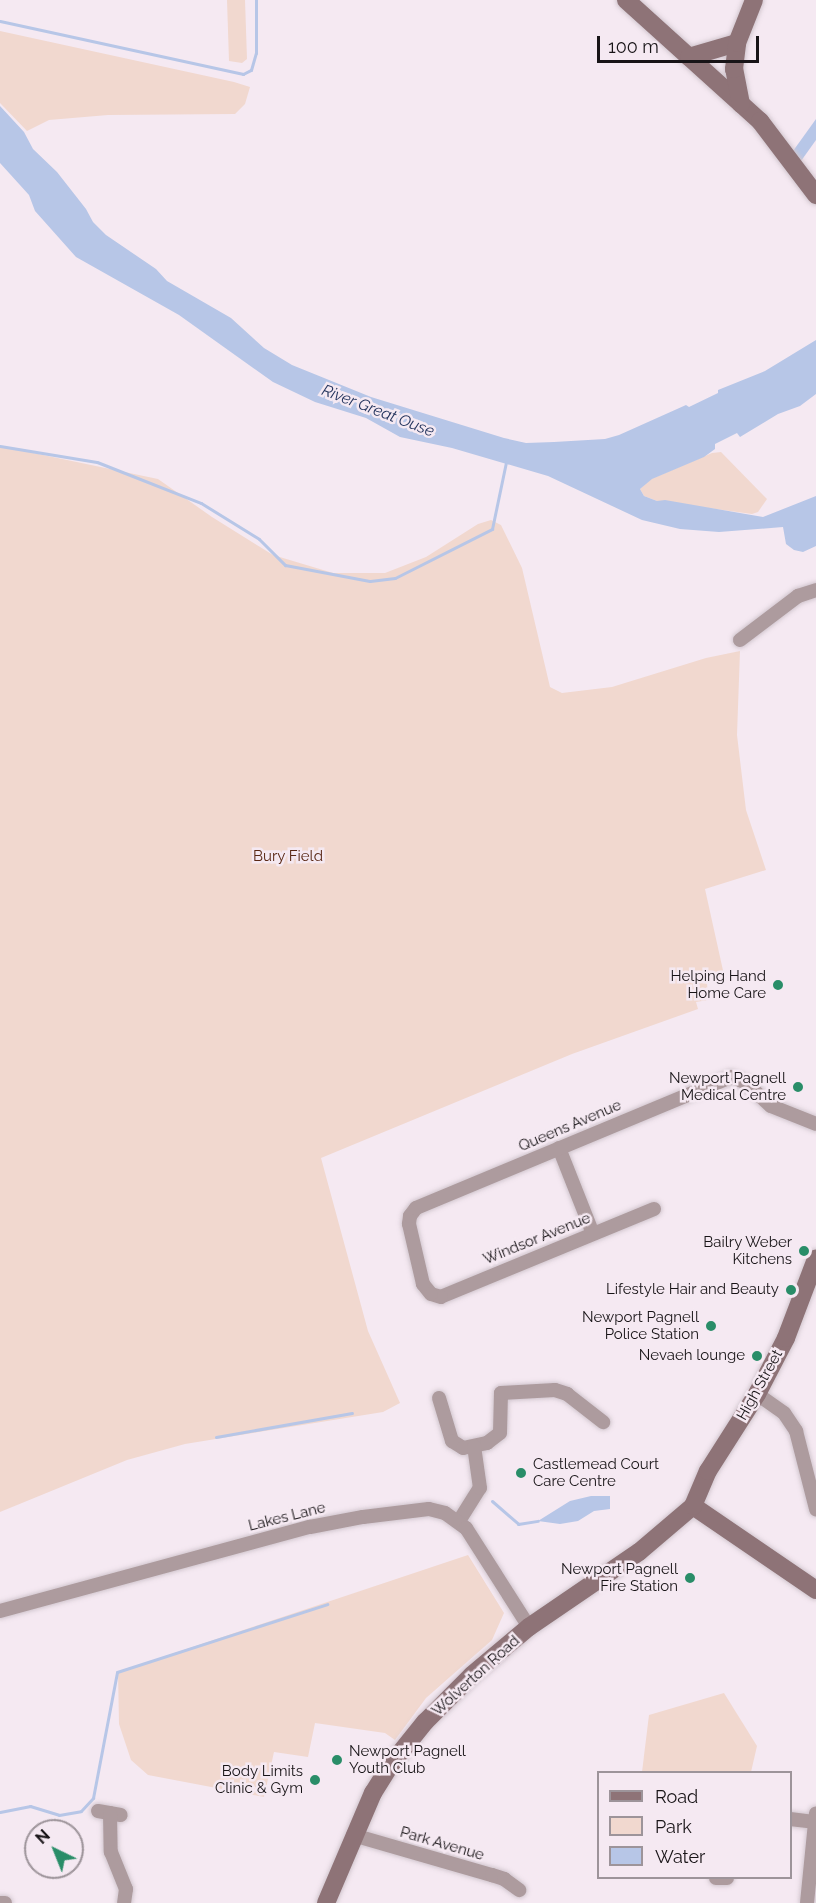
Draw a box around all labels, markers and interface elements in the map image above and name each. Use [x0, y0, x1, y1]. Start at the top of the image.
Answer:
scale bar [600, 24, 762, 62]
text: 100 m [608, 36, 659, 57]
water label: River Great Ouse [319, 381, 437, 441]
park label: Bury Field [253, 848, 323, 866]
place label: Helping Hand Home Care [671, 967, 766, 1002]
marker: Helping Hand Home Care [771, 978, 785, 992]
place label: Newport Pagnell Medical Centre [669, 1069, 786, 1104]
marker: Newport Pagnell Medical Centre [791, 1080, 805, 1094]
street label: Queens Avenue [516, 1096, 624, 1156]
street label: Windsor Avenue [480, 1209, 594, 1269]
place label: Bailry Weber Kitchens [702, 1233, 792, 1268]
marker: Bailry Weber Kitchens [797, 1244, 811, 1258]
place label: Lifestyle Hair and Beauty [606, 1281, 779, 1299]
marker: Lifestyle Hair and Beauty [784, 1283, 798, 1297]
place label: Newport Pagnell Police Station [582, 1308, 699, 1343]
marker: Newport Pagnell Police Station [704, 1319, 718, 1333]
place label: Nevaeh lounge [639, 1347, 745, 1365]
street label: High Street [733, 1347, 787, 1423]
marker: Nevaeh lounge [750, 1349, 764, 1363]
place label: Castlemead Court Care Centre [533, 1455, 659, 1490]
marker: Castlemead Court Care Centre [514, 1466, 528, 1480]
street label: Lakes Lane [247, 1499, 327, 1535]
place label: Newport Pagnell Fire Station [561, 1560, 678, 1595]
marker: Newport Pagnell Fire Station [683, 1571, 697, 1585]
street label: Wolverton Road [429, 1632, 523, 1720]
place label: Newport Pagnell Youth Club [349, 1742, 466, 1777]
marker: Newport Pagnell Youth Club [330, 1753, 344, 1767]
place label: Body Limits Clinic & Gym [215, 1762, 303, 1797]
legend [597, 1771, 792, 1879]
marker: Body Limits Clinic & Gym [308, 1773, 322, 1787]
text: Road [655, 1786, 698, 1807]
text: Park [655, 1816, 692, 1837]
north arrow [24, 1819, 84, 1879]
street label: Park Avenue [398, 1823, 486, 1865]
text: N [32, 1826, 54, 1848]
text: Water [655, 1846, 705, 1867]

